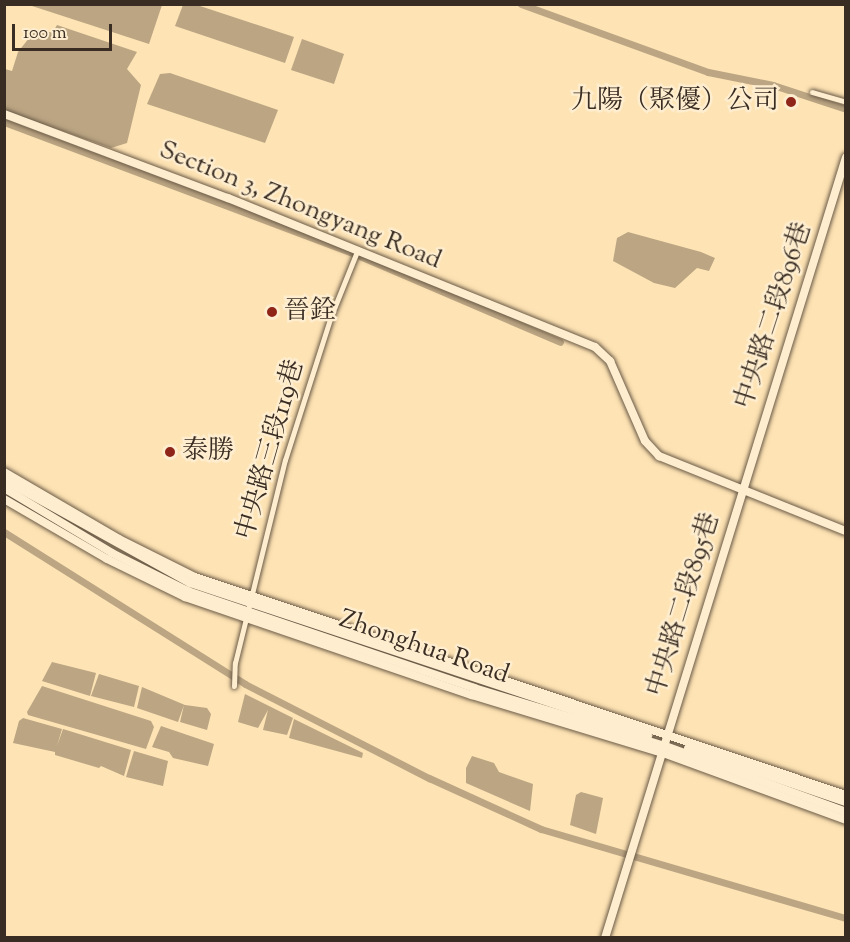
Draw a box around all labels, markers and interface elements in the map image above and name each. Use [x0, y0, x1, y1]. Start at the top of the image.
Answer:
scale bar [15, 12, 116, 50]
text: 100 m [23, 21, 67, 47]
place label: 九陽（聚優）公司 [571, 86, 779, 118]
marker: 九陽（聚優）公司 [784, 95, 798, 109]
street label: Section 3, Zhongyang Road [154, 135, 446, 277]
street label: 中央路二段896巷 [729, 219, 819, 413]
place label: 晉銓 [284, 296, 336, 328]
marker: 晉銓 [265, 305, 279, 319]
street label: 中央路三段119巷 [230, 356, 312, 544]
place label: 泰勝 [182, 436, 234, 468]
marker: 泰勝 [163, 445, 177, 459]
street label: 中央路二段895巷 [641, 509, 727, 701]
street label: Zhonghua Road [335, 604, 513, 692]

